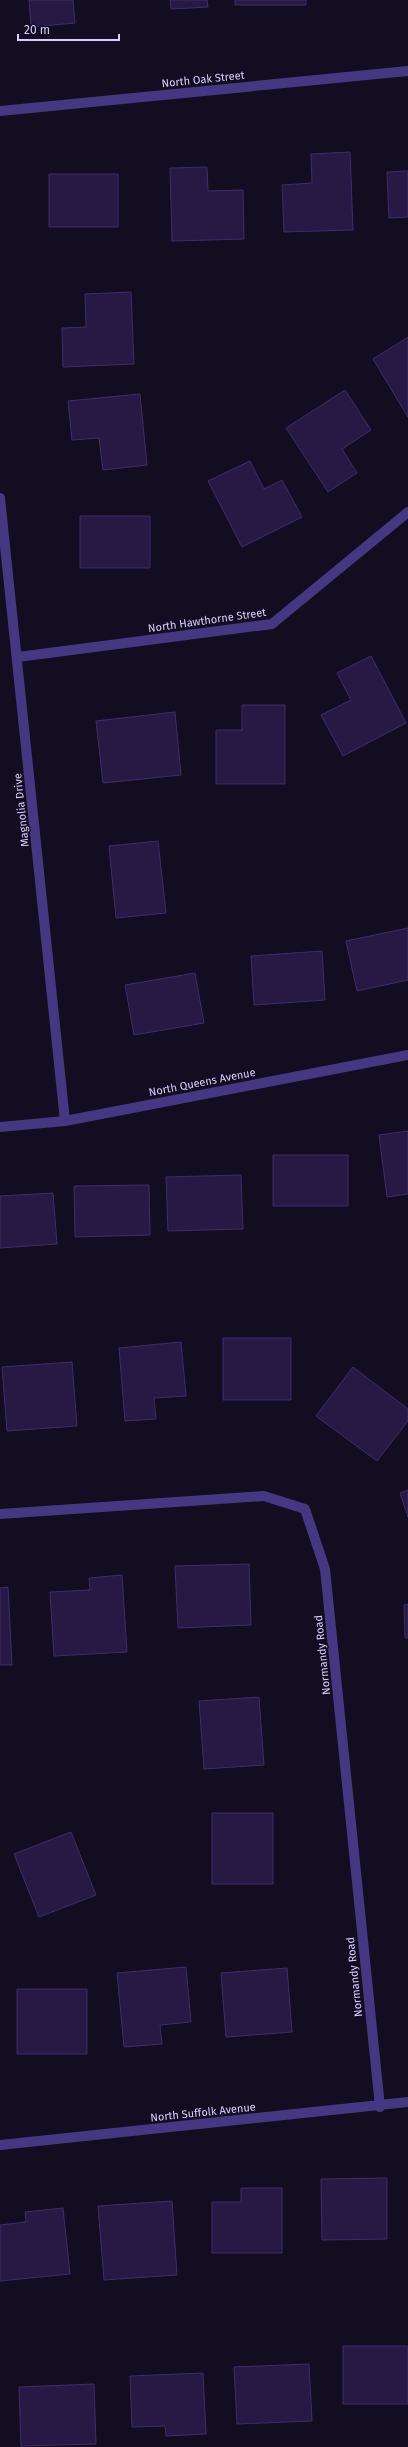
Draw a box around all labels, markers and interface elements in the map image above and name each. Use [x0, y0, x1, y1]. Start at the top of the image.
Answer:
scale bar [18, 16, 119, 42]
text: 20 m [24, 23, 50, 37]
street label: North Oak Street [161, 69, 245, 90]
street label: North Hawthorne Street [147, 606, 267, 635]
street label: Magnolia Drive [11, 772, 32, 847]
street label: North Queens Avenue [148, 1066, 257, 1099]
street label: Normandy Road [312, 1614, 333, 1696]
street label: Normandy Road [344, 1936, 365, 2018]
street label: North Suffolk Avenue [150, 2100, 256, 2124]

